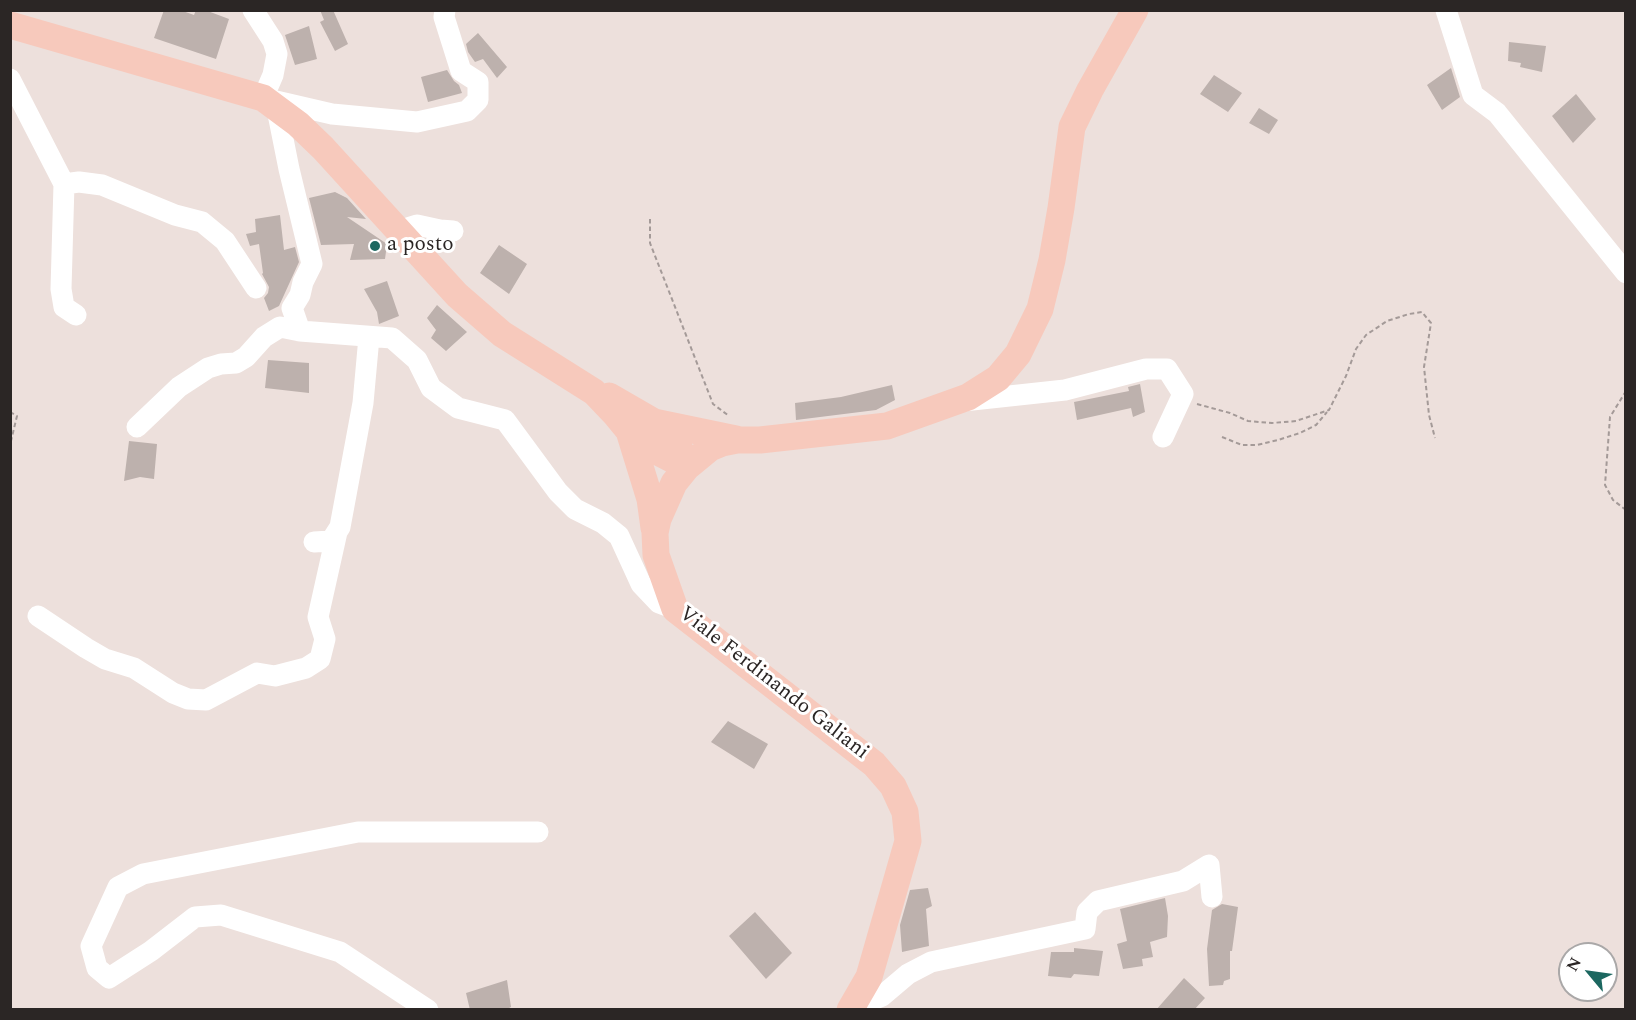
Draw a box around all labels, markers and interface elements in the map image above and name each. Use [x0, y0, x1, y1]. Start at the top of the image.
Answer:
place label: a posto [387, 233, 454, 259]
marker: a posto [368, 239, 382, 253]
street label: Viale Ferdinando Galiani [673, 602, 873, 766]
north arrow [1558, 942, 1618, 1002]
text: N [1560, 953, 1588, 976]

